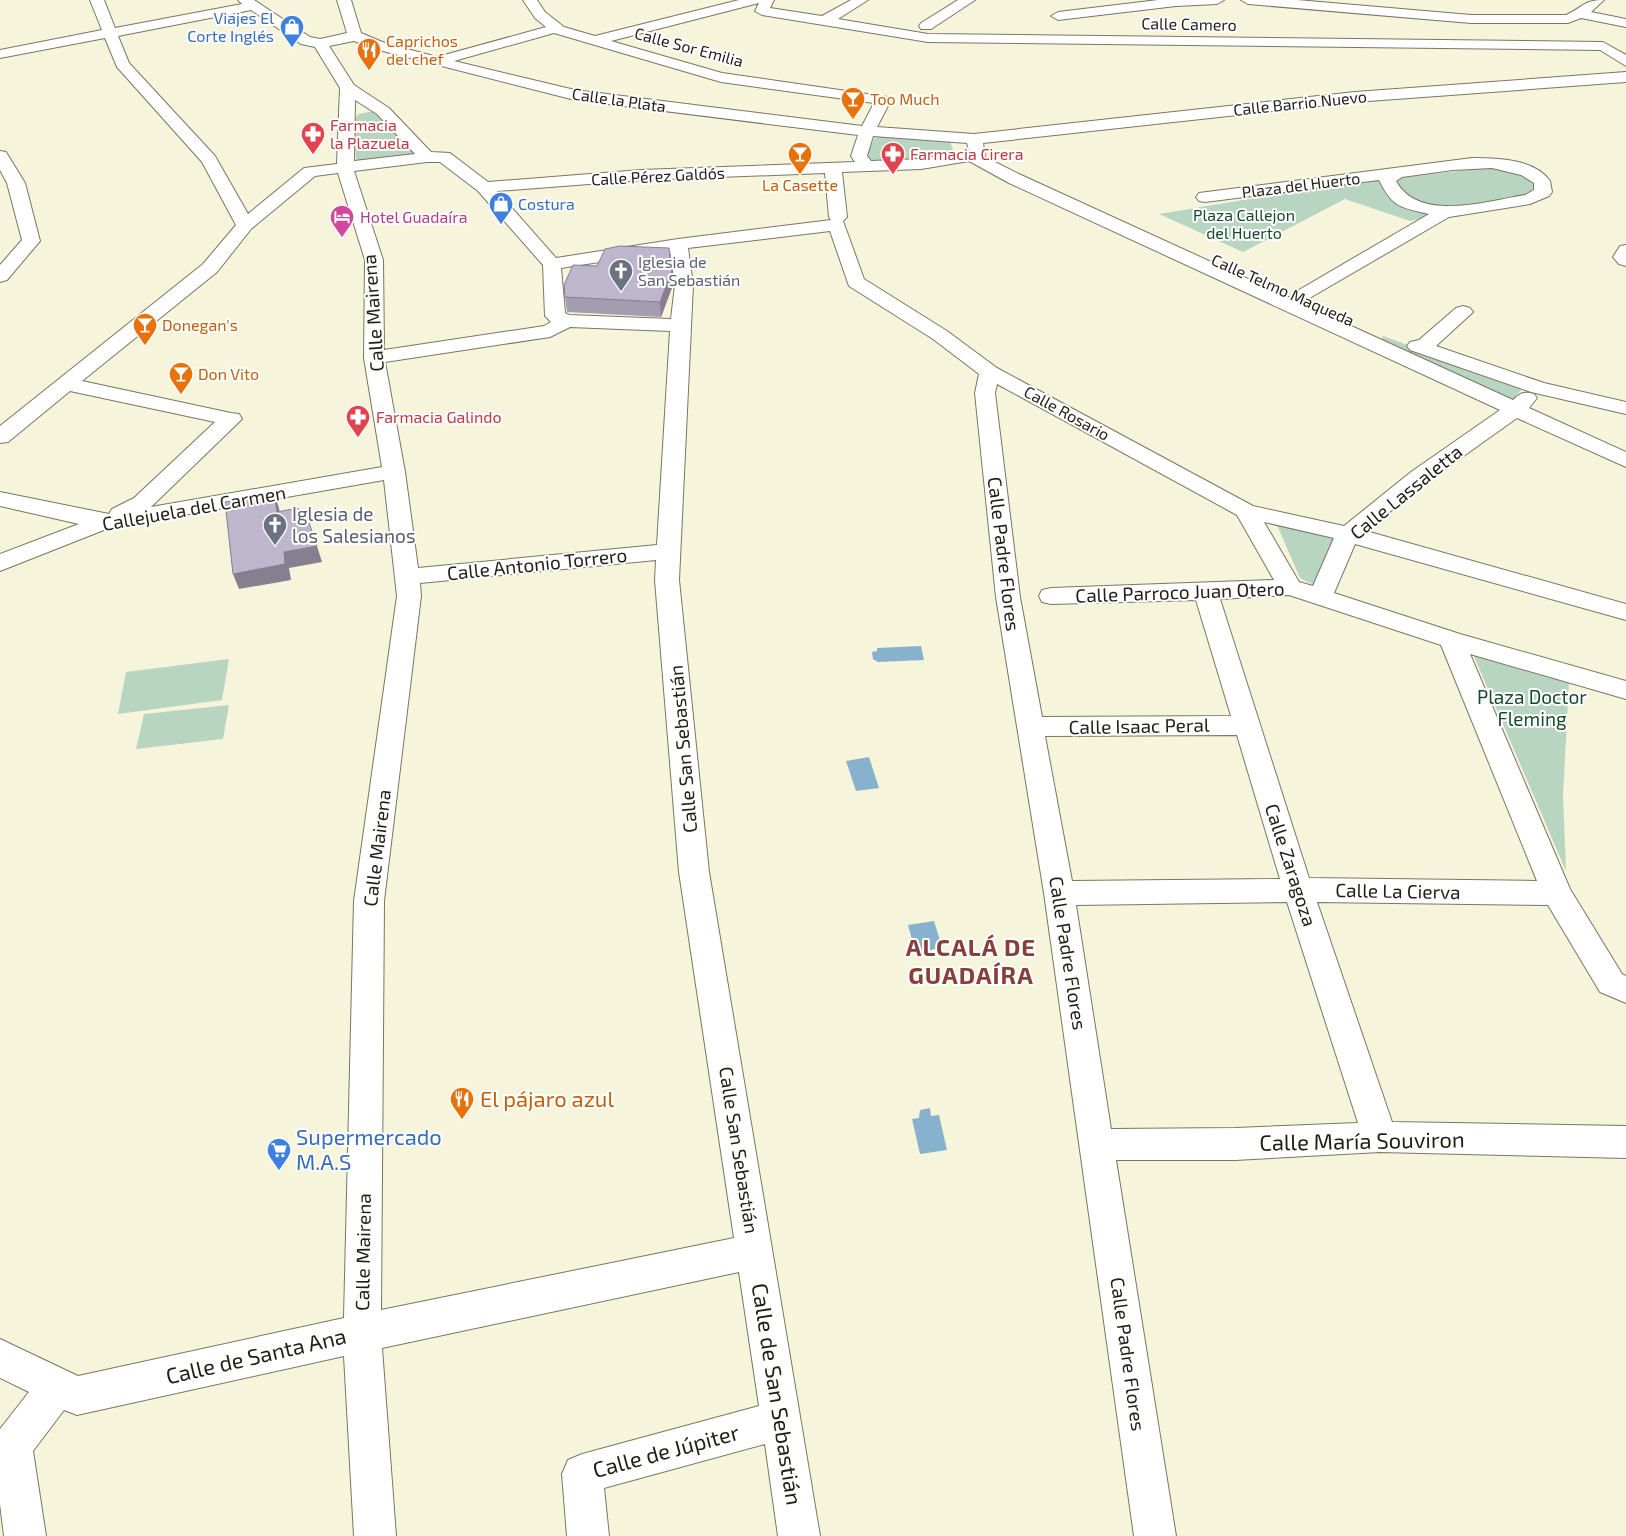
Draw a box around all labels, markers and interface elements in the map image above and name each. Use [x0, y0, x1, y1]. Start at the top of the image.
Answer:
place label: Viajes El Corte Inglés [187, 8, 274, 45]
street label: Calle Camero [1141, 13, 1237, 34]
shop icon: Viajes El Corte Inglés [279, 14, 305, 48]
street label: Calle Sor Emilia [633, 23, 746, 70]
place label: Caprichos del chef [386, 31, 458, 68]
restaurant icon: Caprichos del chef [356, 37, 382, 71]
street label: Calle la Plata [571, 84, 667, 115]
bar icon: Too Much [840, 86, 866, 120]
street label: Calle Barrio Nuevo [1232, 86, 1368, 119]
place label: Too Much [870, 89, 940, 108]
place label: Farmacia la Plazuela [330, 115, 410, 152]
pharmacy icon: Farmacia la Plazuela [300, 121, 326, 155]
bar icon: La Casette [787, 141, 813, 175]
pharmacy icon: Farmacia Cirera [880, 141, 906, 175]
place label: Farmacia Cirera [910, 144, 1024, 163]
street label: Calle Pérez Galdós [591, 163, 725, 188]
street label: Plaza del Huerto [1241, 168, 1361, 201]
place label: La Casette [762, 175, 838, 194]
shop icon: Costura [488, 191, 514, 225]
place label: Costura [518, 194, 575, 213]
hotel icon: Hotel Guadaíra [329, 204, 355, 238]
park label: Plaza Callejon del Huerto [1193, 205, 1295, 242]
place label: Hotel Guadaíra [360, 207, 467, 226]
street label: Calle Telmo Maqueda [1209, 249, 1358, 330]
place label: Iglesia de San Sebastián [638, 252, 740, 289]
street label: Calle Mairena [357, 253, 388, 373]
church icon: Iglesia de San Sebastián [608, 258, 634, 292]
bar icon: Donegan's [132, 312, 158, 346]
place label: Donegan's [162, 315, 238, 334]
bar icon: Don Vito [168, 361, 194, 395]
place label: Don Vito [198, 364, 259, 383]
street label: Calle Rosario [1021, 381, 1113, 444]
pharmacy icon: Farmacia Galindo [345, 404, 371, 438]
place label: Farmacia Galindo [376, 407, 502, 426]
street label: Calle Lassaletta [1345, 439, 1466, 544]
street label: Calle Padre Flores [984, 476, 1025, 632]
street label: Callejuela del Carmen [100, 480, 288, 535]
place label: Iglesia de los Salesianos [292, 502, 416, 547]
church icon: Iglesia de los Salesianos [262, 512, 288, 546]
street label: Calle Antonio Torrero [446, 543, 628, 584]
street label: Calle Parroco Juan Otero [1075, 576, 1285, 607]
street label: Calle San Sebastián [664, 664, 701, 834]
park label: Plaza Doctor Fleming [1477, 685, 1587, 730]
street label: Calle Isaac Peral [1068, 713, 1210, 738]
street label: Calle Mairena [358, 788, 395, 908]
street label: Calle Zaragoza [1261, 801, 1322, 929]
street label: Calle Padre Flores [1045, 874, 1092, 1031]
street label: Calle La Cierva [1335, 878, 1461, 903]
district label: ALCALÁ DE GUADAÍRA [906, 932, 1036, 989]
street label: Calle San Sebastián [715, 1065, 764, 1235]
place label: El pájaro azul [480, 1085, 614, 1112]
restaurant icon: El pájaro azul [449, 1086, 475, 1120]
place label: Supermercado M.A.S [296, 1123, 442, 1174]
street label: Calle María Souviron [1259, 1125, 1465, 1155]
supermarket icon: Supermercado M.A.S [266, 1137, 292, 1171]
street label: Calle Mairena [350, 1193, 375, 1311]
street label: Calle Padre Flores [1106, 1276, 1151, 1432]
street label: Calle de San Sebastián [748, 1281, 808, 1507]
street label: Calle de Santa Ana [163, 1322, 349, 1388]
street label: Calle de Júpiter [590, 1418, 742, 1482]

